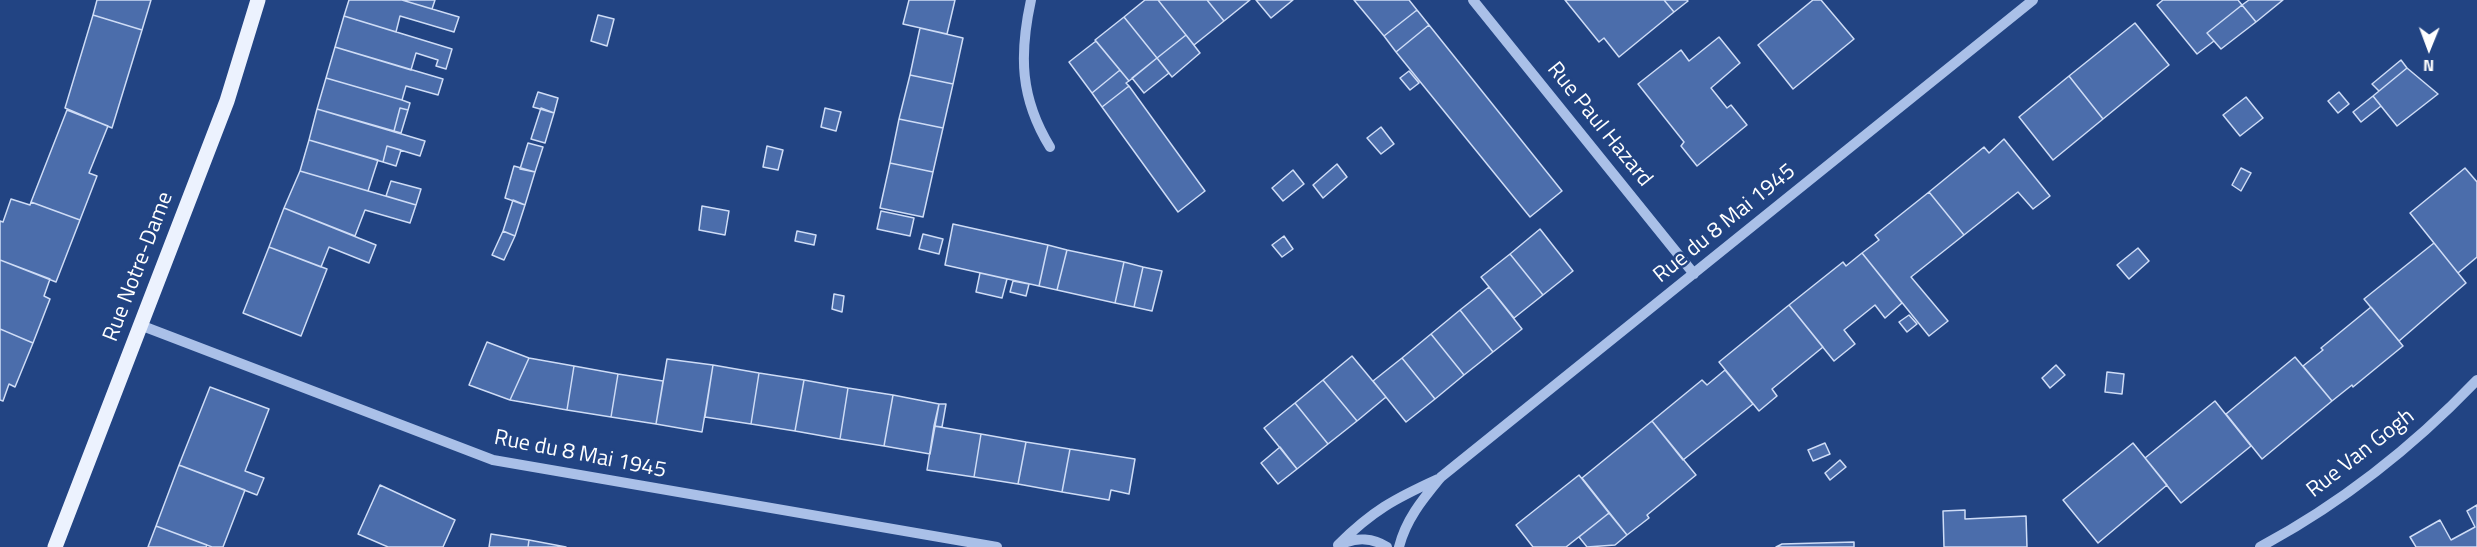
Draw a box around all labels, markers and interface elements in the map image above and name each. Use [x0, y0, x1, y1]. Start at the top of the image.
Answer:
north arrow [2399, 18, 2459, 78]
text: N [2423, 54, 2434, 78]
street label: Rue Paul Hazard [1541, 57, 1657, 193]
street label: Rue du 8 Mai 1945 [1649, 159, 1801, 289]
street label: Rue Notre-Dame [98, 189, 180, 345]
street label: Rue Van Gogh [2302, 404, 2420, 504]
street label: Rue du 8 Mai 1945 [492, 425, 668, 485]

